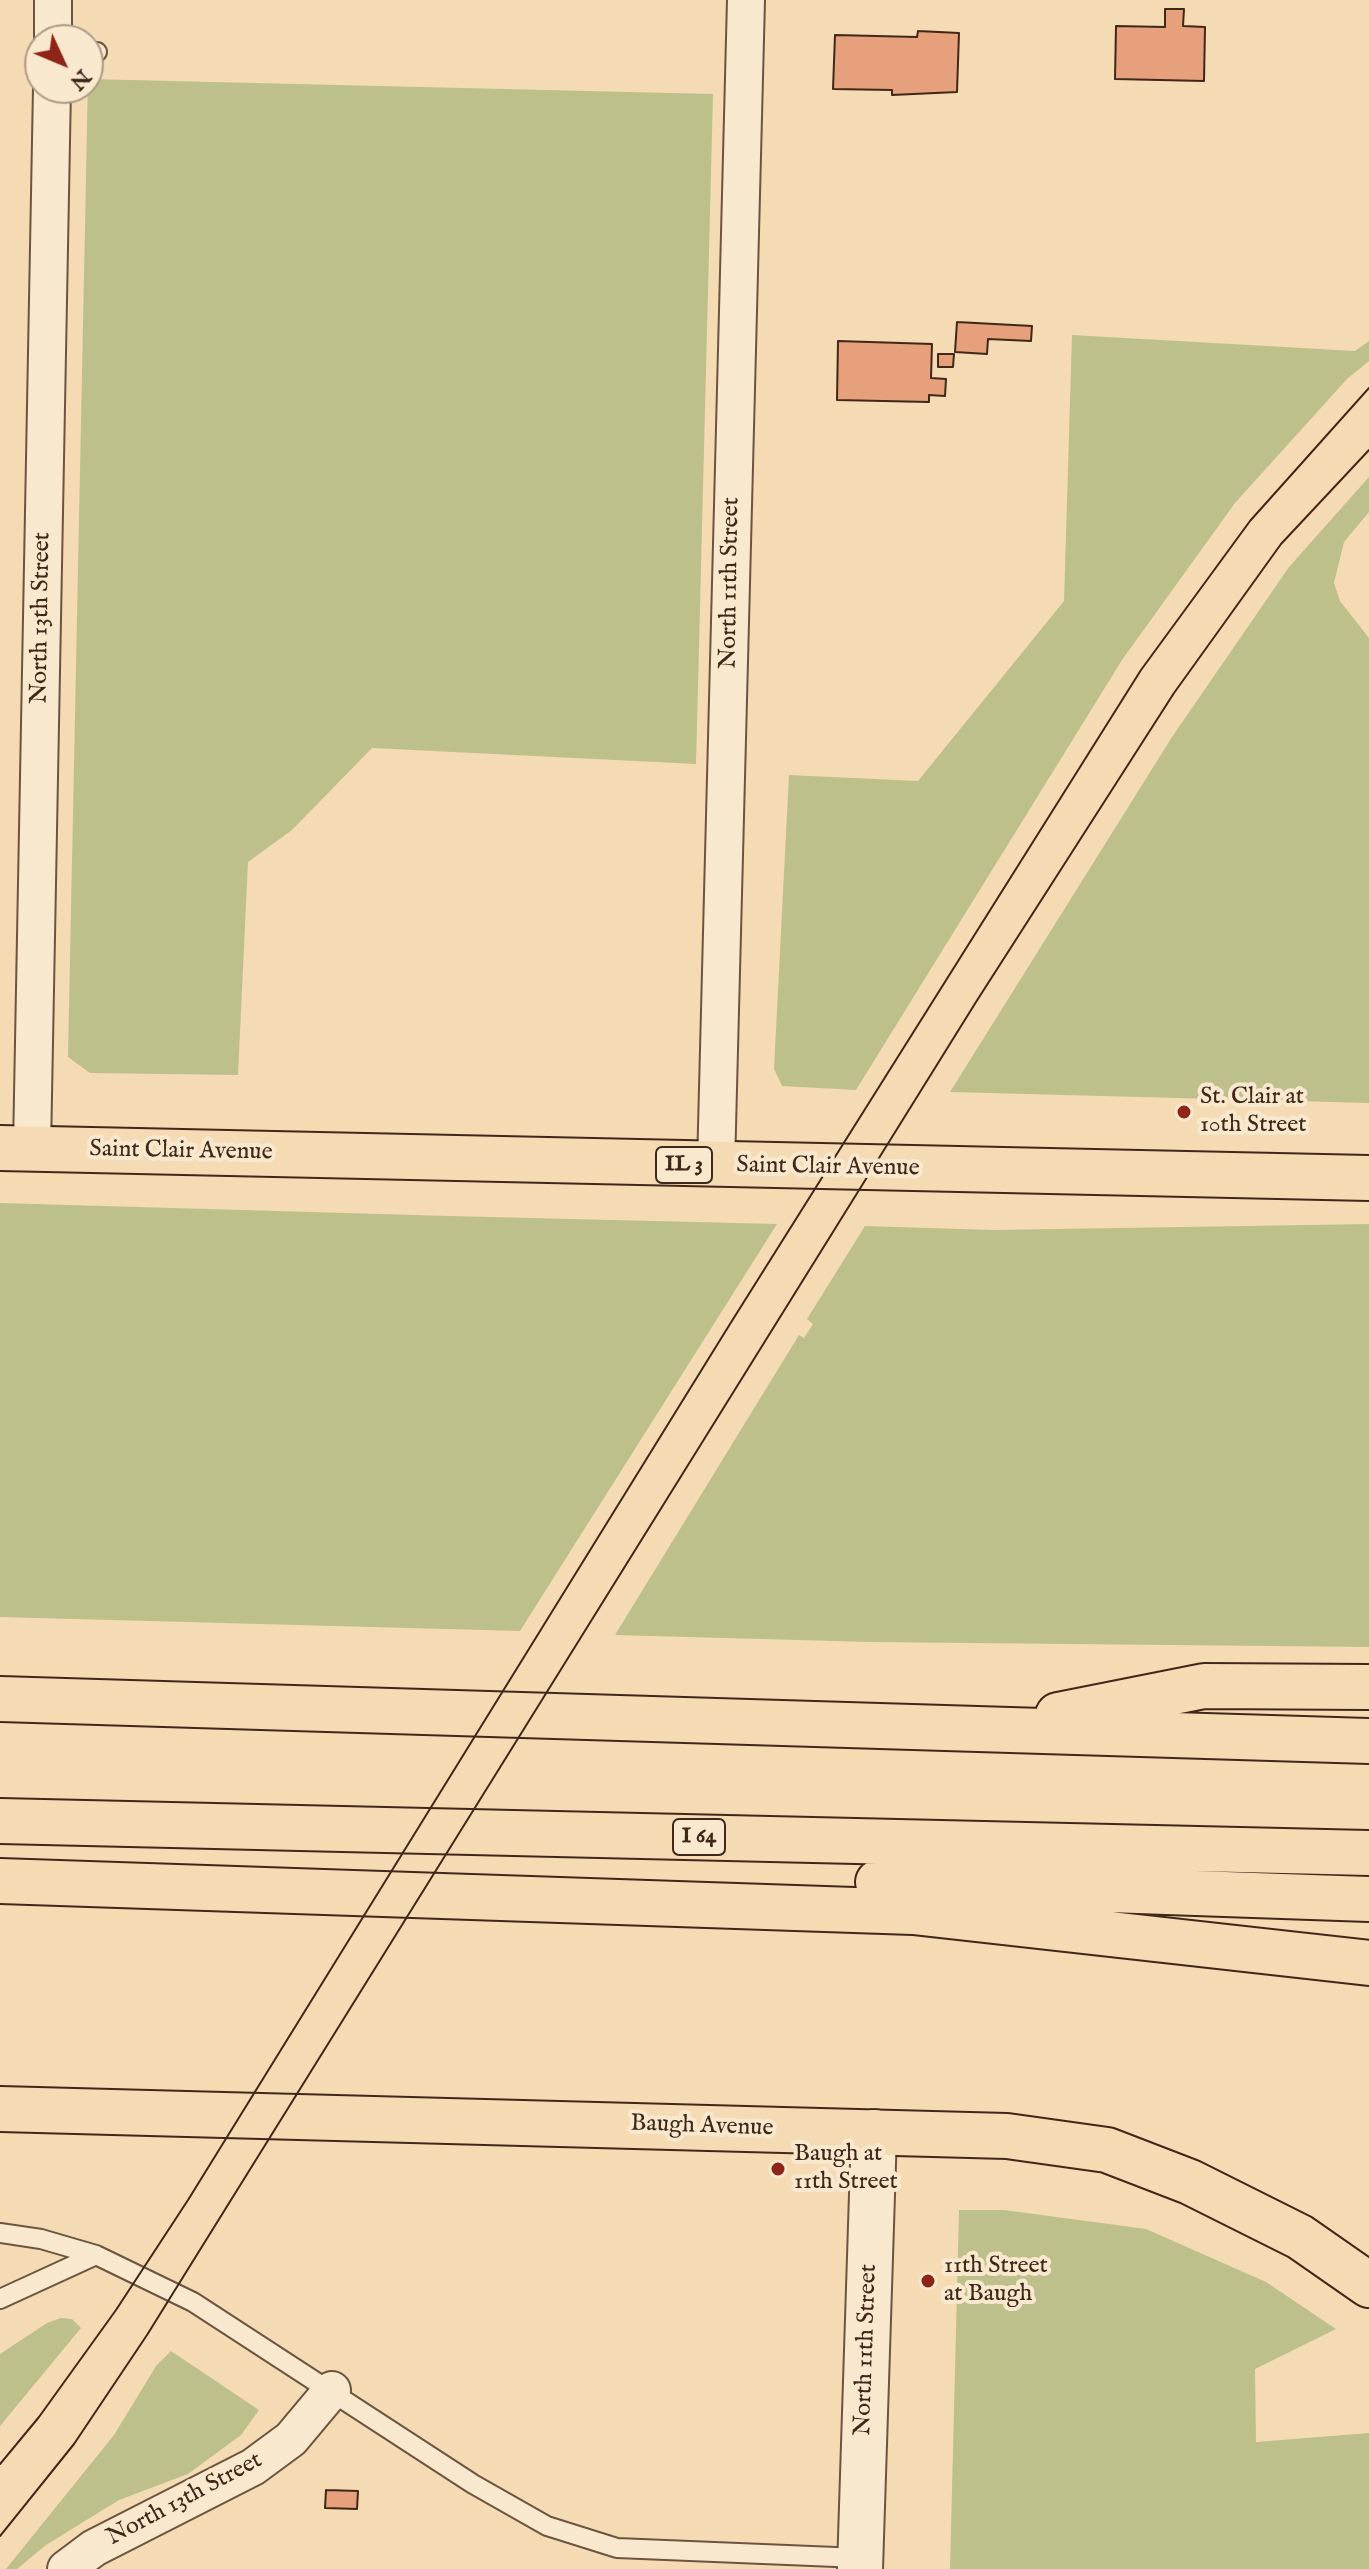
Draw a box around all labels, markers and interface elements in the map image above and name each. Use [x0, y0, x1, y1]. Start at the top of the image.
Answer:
north arrow [24, 24, 104, 104]
text: N [63, 63, 97, 96]
street label: North 11th Street [715, 497, 747, 669]
street label: North 13th Street [26, 532, 58, 704]
place label: St. Clair at 10th Street [1200, 1084, 1306, 1140]
marker: St. Clair at 10th Street [1175, 1103, 1193, 1121]
street label: Saint Clair Avenue [89, 1136, 273, 1168]
road number: IL 3 [656, 1147, 712, 1183]
street label: Saint Clair Avenue [736, 1152, 920, 1184]
road number: I 64 [673, 1819, 725, 1855]
street label: Baugh Avenue [630, 2110, 774, 2144]
place label: Baugh at 11th Street [794, 2141, 898, 2197]
marker: Baugh at 11th Street [769, 2160, 787, 2178]
place label: 11th Street at Baugh [944, 2253, 1048, 2309]
street label: North 11th Street [850, 2264, 884, 2436]
marker: 11th Street at Baugh [919, 2272, 937, 2290]
street label: North 13th Street [102, 2447, 268, 2553]

